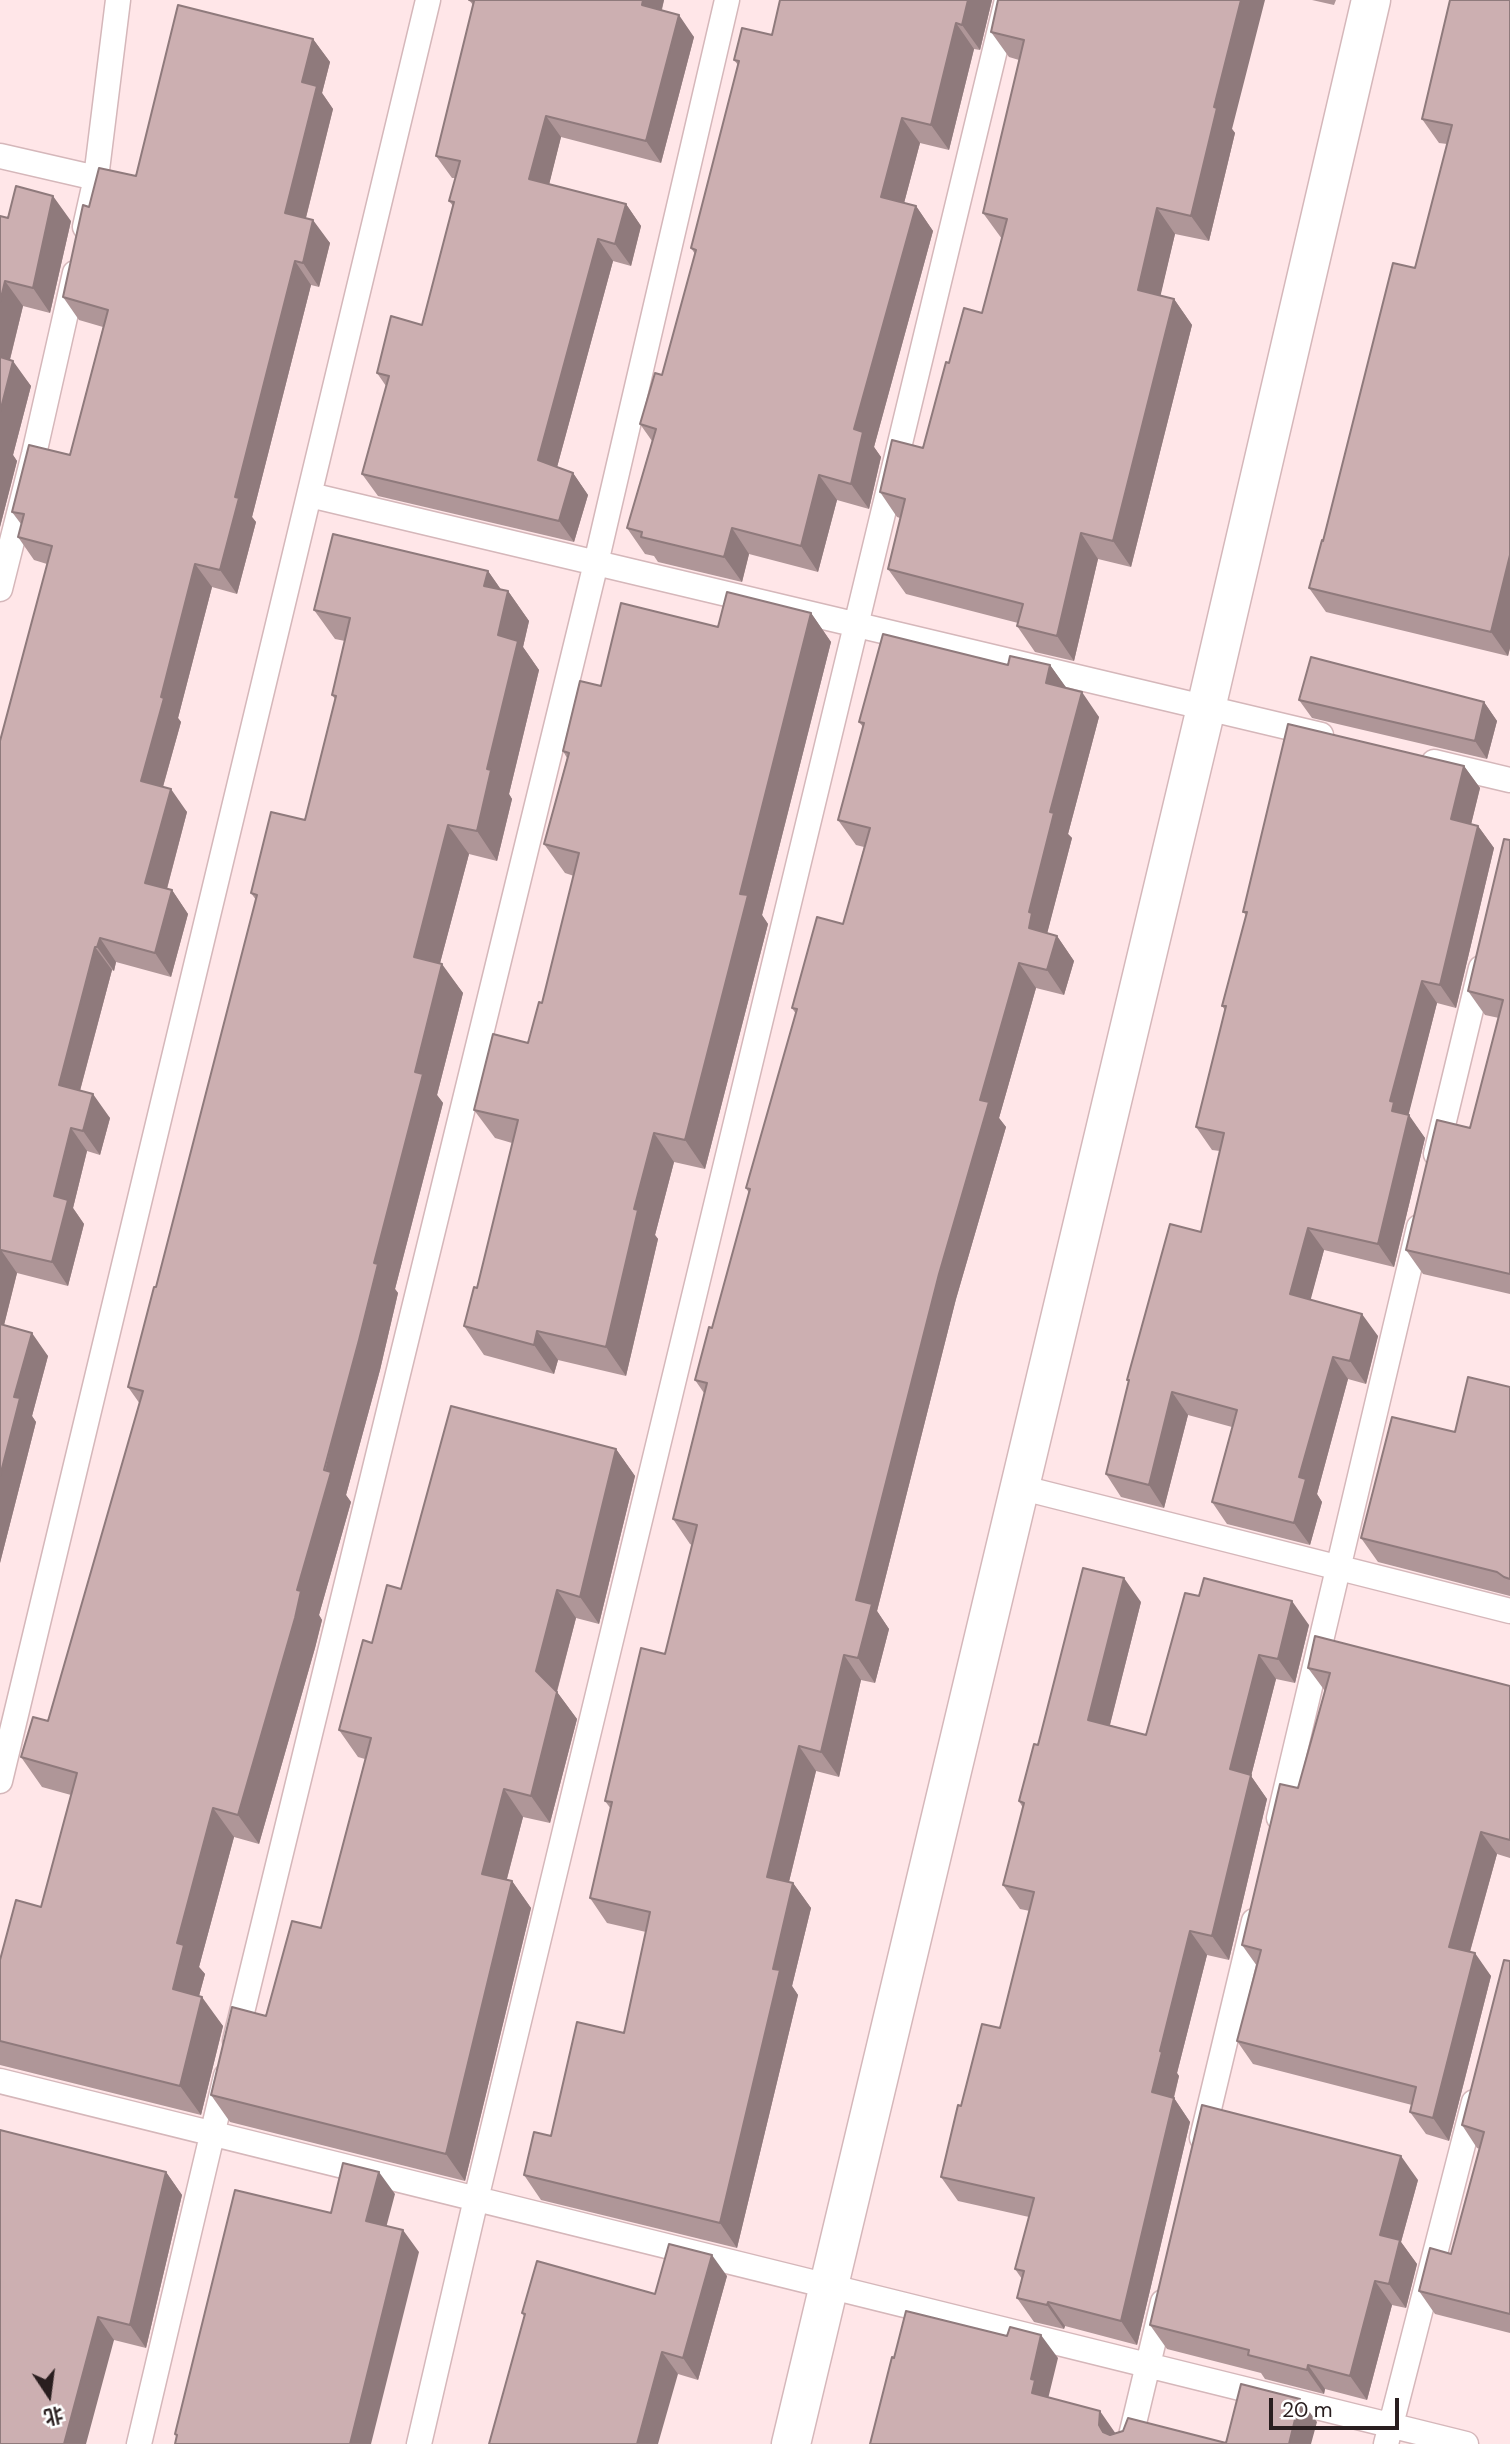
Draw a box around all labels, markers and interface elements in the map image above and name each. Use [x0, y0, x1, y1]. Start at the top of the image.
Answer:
north arrow [14, 2360, 84, 2430]
scale bar [1272, 2384, 1402, 2428]
text: 20 m [1282, 2396, 1333, 2424]
text: 北 [42, 2402, 66, 2430]

